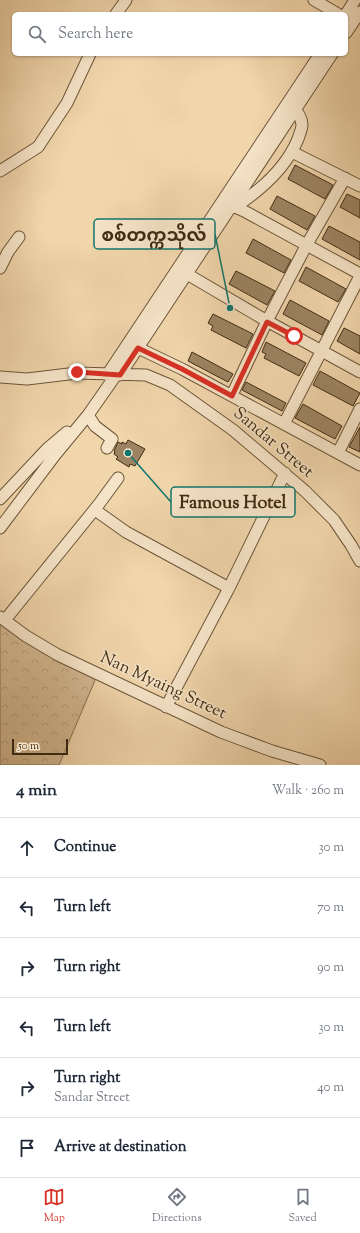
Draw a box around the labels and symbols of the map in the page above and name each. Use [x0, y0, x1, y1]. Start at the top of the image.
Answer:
callout: စစ်‌တက္ကသိုလ် [94, 219, 215, 249]
text: စစ်‌တက္ကသိုလ် [101, 223, 207, 250]
route start [285, 327, 303, 345]
route end [68, 363, 86, 381]
street label: Sandar Street [227, 402, 319, 484]
callout: Famous Hotel [171, 487, 295, 517]
text: Famous Hotel [179, 491, 288, 517]
street label: Nan Myaing Street [96, 646, 230, 726]
scale bar [12, 737, 68, 756]

